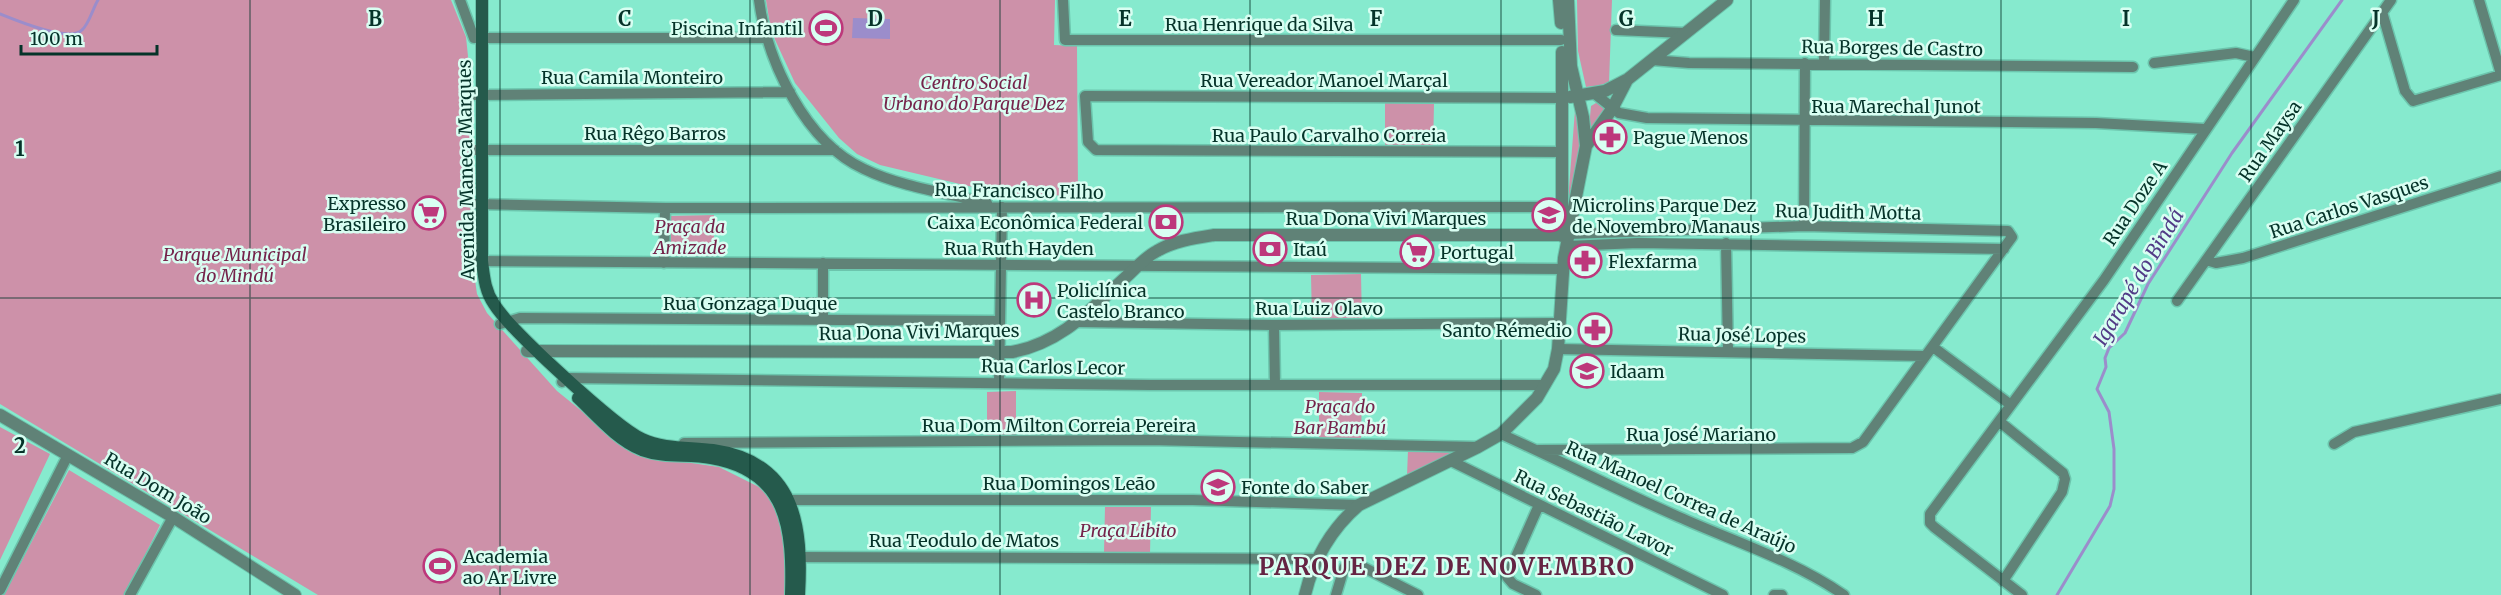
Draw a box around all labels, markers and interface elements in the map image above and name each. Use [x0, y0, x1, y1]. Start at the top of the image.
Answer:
text: B [368, 6, 382, 31]
text: C [618, 6, 632, 31]
text: D [867, 6, 883, 31]
text: E [1118, 6, 1132, 31]
text: F [1370, 6, 1383, 31]
text: G [1619, 6, 1634, 31]
text: H [1868, 6, 1884, 31]
text: I [2122, 6, 2130, 31]
text: J [2371, 6, 2380, 31]
sports icon: Piscina Infantil [808, 10, 844, 46]
street label: Rua Henrique da Silva [1165, 13, 1354, 36]
place label: Piscina Infantil [671, 17, 803, 40]
scale bar [21, 18, 158, 56]
text: 100 m [30, 27, 83, 50]
street label: Rua Borges de Castro [1801, 35, 1983, 61]
street label: Avenida Maneca Marques [453, 59, 479, 282]
street label: Rua Camila Monteiro [541, 66, 723, 89]
street label: Rua Vereador Manoel Marçal [1200, 69, 1448, 92]
park label: Centro Social Urbano do Parque Dez [883, 71, 1066, 115]
street label: Rua Marechal Junot [1811, 95, 1981, 118]
street label: Rua Maysa [2234, 96, 2307, 186]
pharmacy icon: Pague Menos [1592, 119, 1628, 155]
street label: Rua Rêgo Barros [584, 122, 726, 145]
street label: Rua Paulo Carvalho Correia [1212, 124, 1447, 147]
place label: Pague Menos [1633, 126, 1748, 149]
text: 1 [15, 136, 25, 161]
street label: Rua Doze A [2098, 156, 2172, 250]
street label: Rua Carlos Vasques [2267, 170, 2431, 244]
street label: Rua Francisco Filho [934, 178, 1104, 204]
place label: Expresso Brasileiro [323, 192, 406, 236]
place label: Microlins Parque Dez de Novembro Manaus [1572, 194, 1760, 238]
supermarket icon: Expresso Brasileiro [411, 195, 447, 231]
school or university icon: Microlins Parque Dez de Novembro Manaus [1531, 197, 1567, 233]
street label: Rua Judith Motta [1775, 199, 1922, 225]
bank icon: Caixa Econômica Federal [1148, 204, 1184, 240]
water label: Igarapé do Bindá [2087, 204, 2189, 350]
street label: Rua Dona Vivi Marques [1286, 207, 1487, 230]
place label: Caixa Econômica Federal [927, 211, 1143, 234]
park label: Praça da Amizade [652, 215, 726, 259]
bank icon: Itaú [1252, 231, 1288, 267]
supermarket icon: Portugal [1399, 234, 1435, 270]
street label: Rua Ruth Hayden [944, 237, 1094, 260]
place label: Itaú [1293, 238, 1327, 261]
place label: Portugal [1440, 241, 1515, 264]
park label: Parque Municipal do Mindú [163, 243, 307, 287]
pharmacy icon: Flexfarma [1567, 243, 1603, 279]
place label: Flexfarma [1608, 250, 1697, 273]
place label: Policlínica Castelo Branco [1057, 279, 1185, 323]
hospital icon: Policlínica Castelo Branco [1016, 282, 1052, 318]
street label: Rua Gonzaga Duque [663, 292, 837, 315]
street label: Rua Luiz Olavo [1255, 297, 1383, 320]
pharmacy icon: Santo Rémedio [1577, 312, 1613, 348]
street label: Rua Dona Vivi Marques [818, 319, 1020, 345]
place label: Santo Rémedio [1442, 319, 1572, 342]
street label: Rua José Lopes [1678, 322, 1807, 348]
school or university icon: Idaam [1569, 353, 1605, 389]
street label: Rua Carlos Lecor [981, 354, 1125, 380]
place label: Idaam [1610, 360, 1665, 383]
park label: Praça do Bar Bambú [1294, 395, 1386, 439]
street label: Rua Dom Milton Correia Pereira [922, 414, 1196, 437]
street label: Rua José Mariano [1626, 423, 1776, 446]
text: 2 [14, 433, 26, 458]
street label: Rua Manoel Correa de Araújo [1562, 436, 1800, 558]
street label: Rua Dom João [100, 447, 216, 529]
street label: Rua Sebastião Lavor [1511, 464, 1677, 562]
school or university icon: Fonte do Saber [1200, 469, 1236, 505]
street label: Rua Domingos Leão [983, 472, 1155, 495]
place label: Fonte do Saber [1241, 476, 1369, 499]
park label: Praça Libito [1079, 519, 1177, 542]
street label: Rua Teodulo de Matos [869, 529, 1059, 552]
place label: Academia ao Ar Livre [462, 545, 557, 589]
sports icon: Academia ao Ar Livre [422, 548, 458, 584]
district label: PARQUE DEZ DE NOVEMBRO [1258, 551, 1636, 582]

